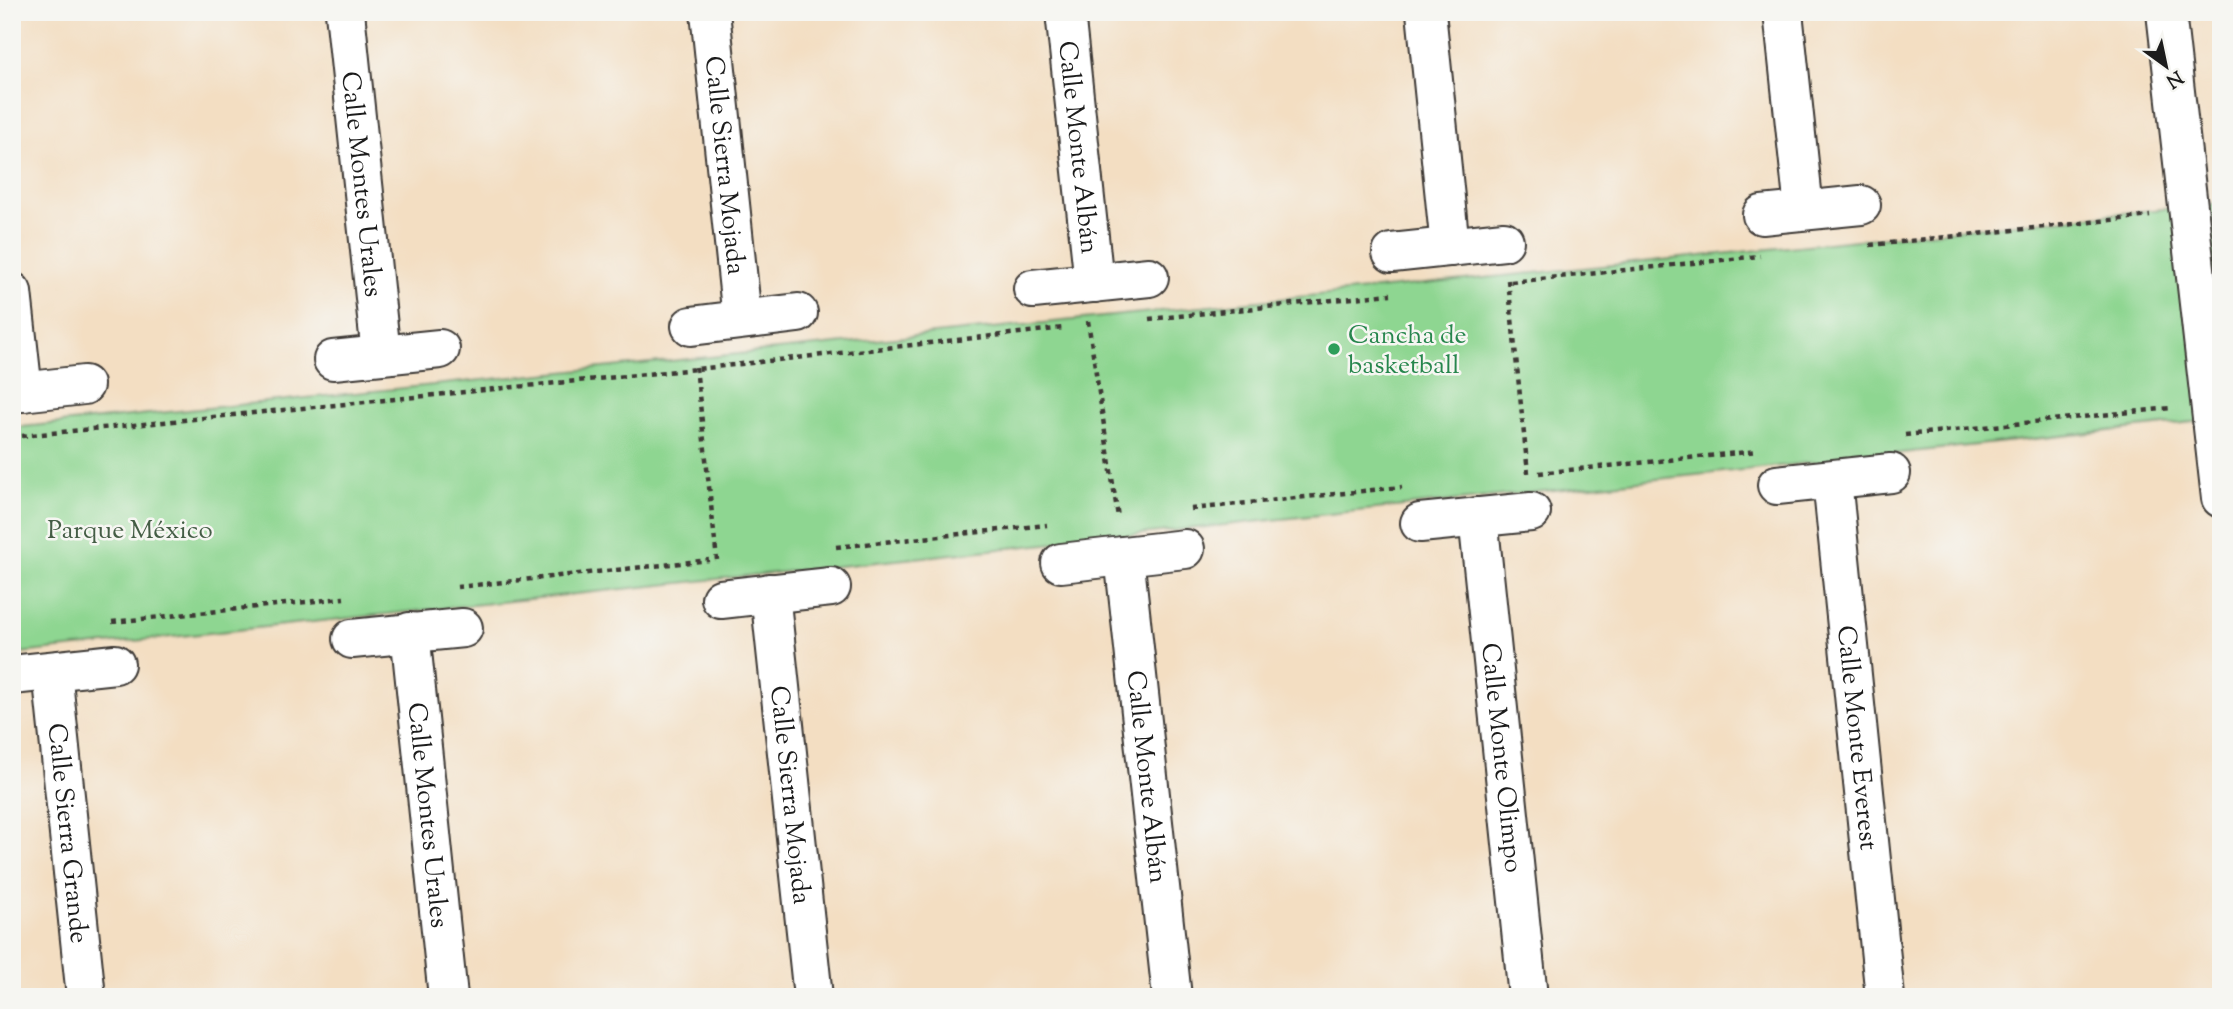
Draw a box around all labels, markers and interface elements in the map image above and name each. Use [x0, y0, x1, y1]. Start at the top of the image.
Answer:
north arrow [2132, 32, 2202, 102]
street label: Calle Monte Albán [1047, 39, 1107, 256]
street label: Calle Sierra Mojada [694, 54, 753, 277]
text: N [2160, 63, 2188, 94]
street label: Calle Montes Urales [330, 70, 391, 299]
place label: Cancha de basketball [1348, 318, 1467, 385]
marker: Cancha de basketball [1326, 341, 1342, 357]
park label: Parque México [47, 513, 213, 550]
street label: Calle Monte Everest [1826, 624, 1886, 852]
street label: Calle Monte Olimpo [1470, 641, 1531, 875]
street label: Calle Monte Albán [1116, 669, 1176, 885]
street label: Calle Sierra Mojada [759, 684, 819, 906]
street label: Calle Montes Urales [396, 701, 457, 930]
street label: Calle Sierra Grande [37, 721, 96, 945]

